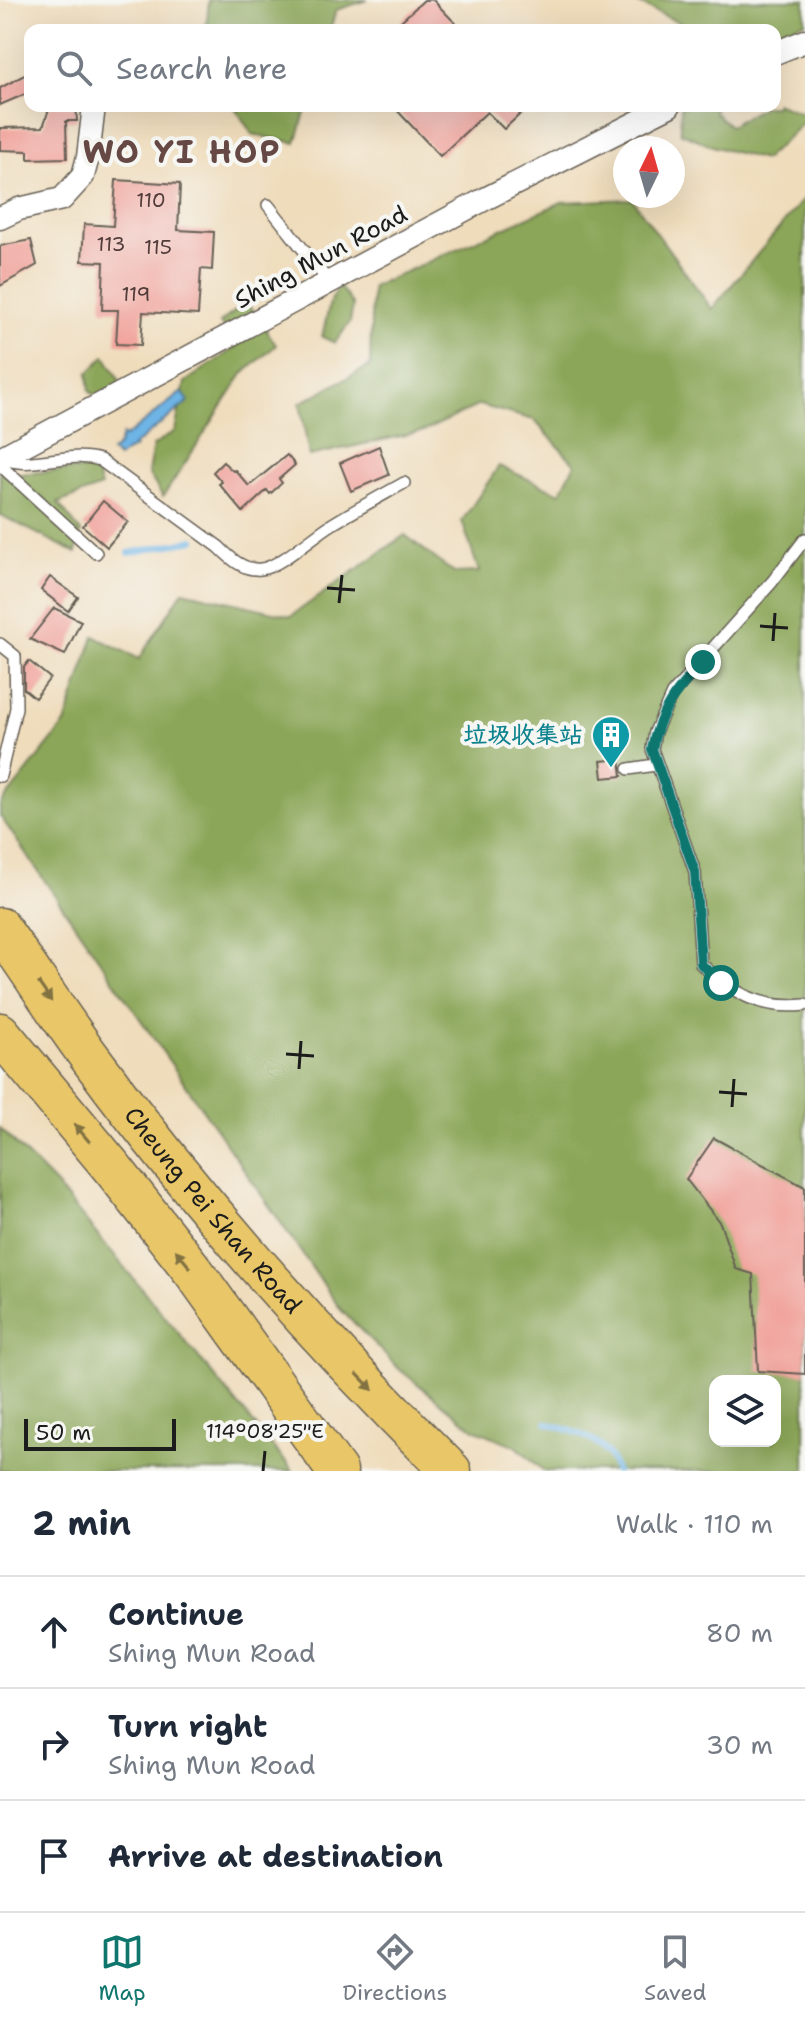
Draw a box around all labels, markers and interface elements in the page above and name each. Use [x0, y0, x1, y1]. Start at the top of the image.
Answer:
search box [24, 24, 781, 112]
icon: search [52, 46, 96, 90]
text: Search here [116, 48, 287, 89]
district label: WO YI HOP [82, 130, 282, 173]
north arrow [613, 136, 685, 208]
house number: 110 [136, 187, 166, 213]
street label: Shing Mun Road [229, 198, 413, 316]
house number: 113 [96, 231, 126, 257]
house number: 115 [144, 234, 172, 260]
house number: 119 [121, 281, 151, 307]
route end [685, 644, 721, 680]
building icon: 垃圾收集站 [590, 714, 632, 769]
place label: 垃圾收集站 [463, 719, 583, 751]
route start [703, 965, 739, 1001]
one-way arrow [37, 981, 52, 1002]
street label: Cheung Pei Shan Road [117, 1100, 309, 1321]
one-way arrow [74, 1123, 91, 1143]
one-way arrow [175, 1249, 192, 1269]
one-way arrow [355, 1372, 373, 1391]
map controls [709, 1375, 781, 1447]
button: layers [709, 1375, 781, 1447]
scale bar [24, 1415, 176, 1451]
text: 50 m [36, 1418, 91, 1447]
text: 114°08'25"E [206, 1418, 324, 1444]
text: 2 min [32, 1500, 131, 1546]
text: Walk · 110 m [615, 1506, 773, 1541]
text: Continue [108, 1594, 244, 1635]
icon: ahead [32, 1610, 76, 1654]
text: 80 m [706, 1615, 773, 1650]
text: Shing Mun Road [108, 1635, 315, 1670]
text: Turn right [108, 1706, 267, 1747]
icon: right [32, 1722, 76, 1766]
text: 30 m [706, 1727, 773, 1762]
text: Shing Mun Road [108, 1747, 315, 1782]
icon: arrive [32, 1834, 76, 1878]
text: Arrive at destination [108, 1836, 443, 1877]
tab: Map [98, 1930, 146, 2007]
tab: Directions [342, 1930, 447, 2007]
tab: Saved [644, 1930, 707, 2007]

